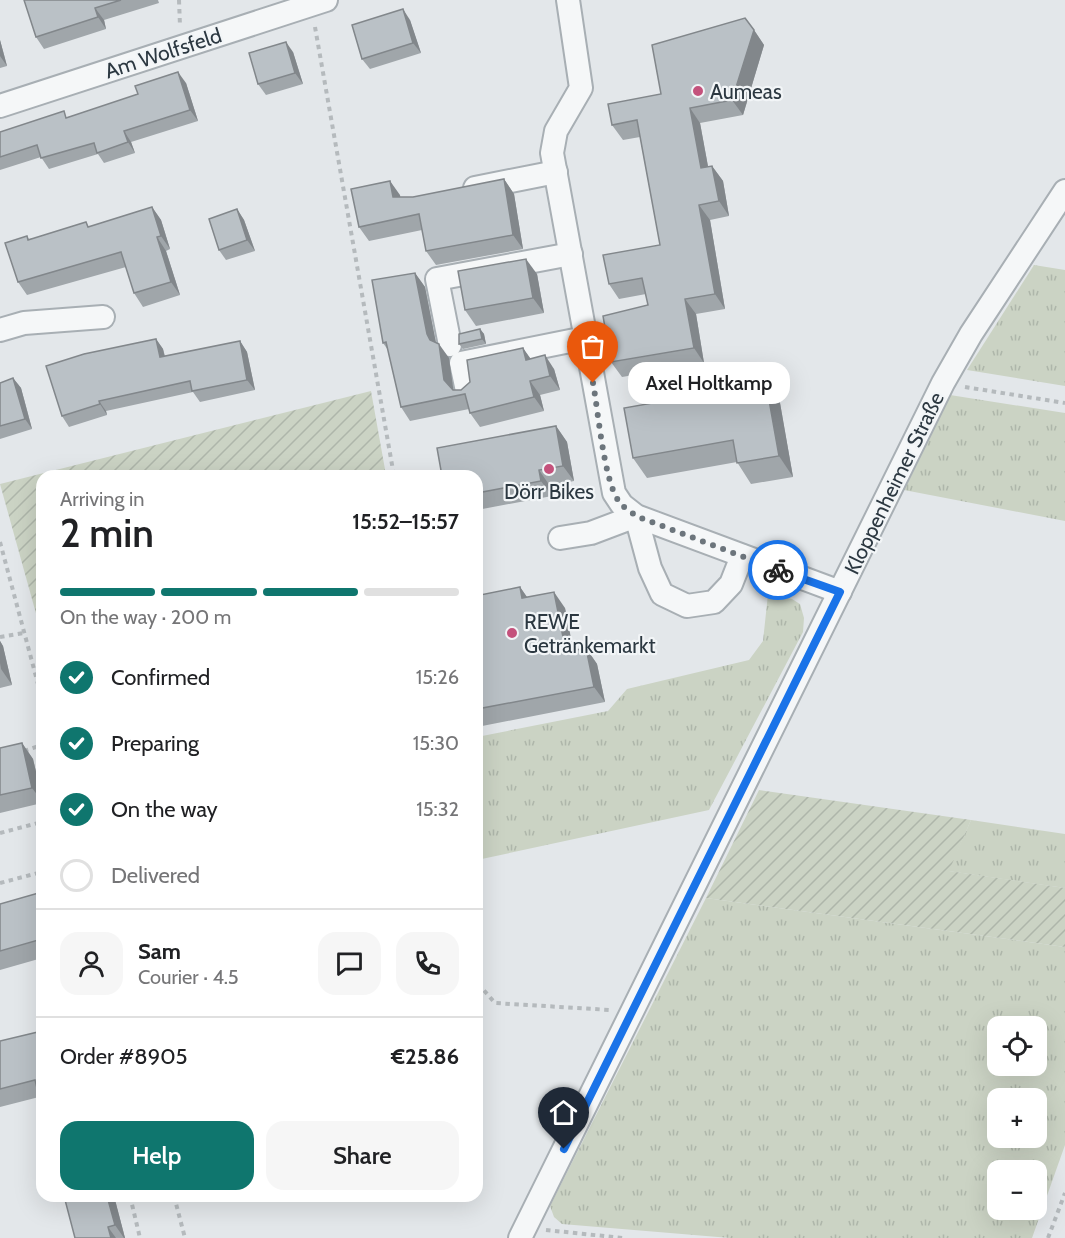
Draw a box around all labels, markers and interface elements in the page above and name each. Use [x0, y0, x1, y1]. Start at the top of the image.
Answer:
street label: Am Wolfsfeld [101, 22, 225, 84]
place label: Aumeas [710, 79, 782, 104]
marker: Aumeas [691, 84, 705, 98]
pin [567, 321, 618, 383]
icon: bag [576, 330, 609, 363]
callout: Axel Holtkamp [629, 362, 791, 404]
text: Axel Holtkamp [646, 371, 772, 395]
street label: Kloppenheimer Straße [839, 388, 949, 578]
marker: Dörr Bikes [542, 462, 556, 476]
place label: Dörr Bikes [504, 479, 594, 504]
text: Arriving in [60, 487, 144, 511]
text: 15:52–15:57 [352, 508, 459, 535]
text: 2 min [60, 509, 154, 557]
courier [748, 540, 808, 600]
icon: bike [762, 554, 795, 587]
text: On the way · 200 m [60, 605, 231, 629]
place label: REWE Getränkemarkt [524, 609, 655, 658]
marker: REWE Getränkemarkt [505, 626, 519, 640]
icon: check [60, 661, 93, 694]
text: Confirmed [111, 664, 210, 691]
text: 15:26 [416, 665, 459, 689]
icon: check [60, 727, 93, 760]
text: Preparing [111, 730, 199, 757]
text: 15:30 [413, 731, 459, 755]
icon: check [60, 793, 93, 826]
text: On the way [111, 796, 218, 823]
text: 15:32 [416, 797, 459, 821]
text: Delivered [111, 862, 200, 889]
button: person [60, 932, 123, 995]
button: chat [318, 932, 381, 995]
button: phone [396, 932, 459, 995]
text: Sam [138, 938, 181, 965]
text: Courier · 4.5 [138, 965, 239, 989]
map controls [987, 1016, 1047, 1220]
button: locate [987, 1016, 1047, 1076]
text: Order #8905 [60, 1043, 187, 1070]
text: €25.86 [391, 1043, 459, 1070]
pin [538, 1087, 589, 1149]
button: + [987, 1088, 1047, 1148]
icon: home [547, 1096, 580, 1129]
button: Help [60, 1121, 254, 1190]
button: Share [266, 1121, 459, 1190]
button: − [987, 1160, 1047, 1220]

